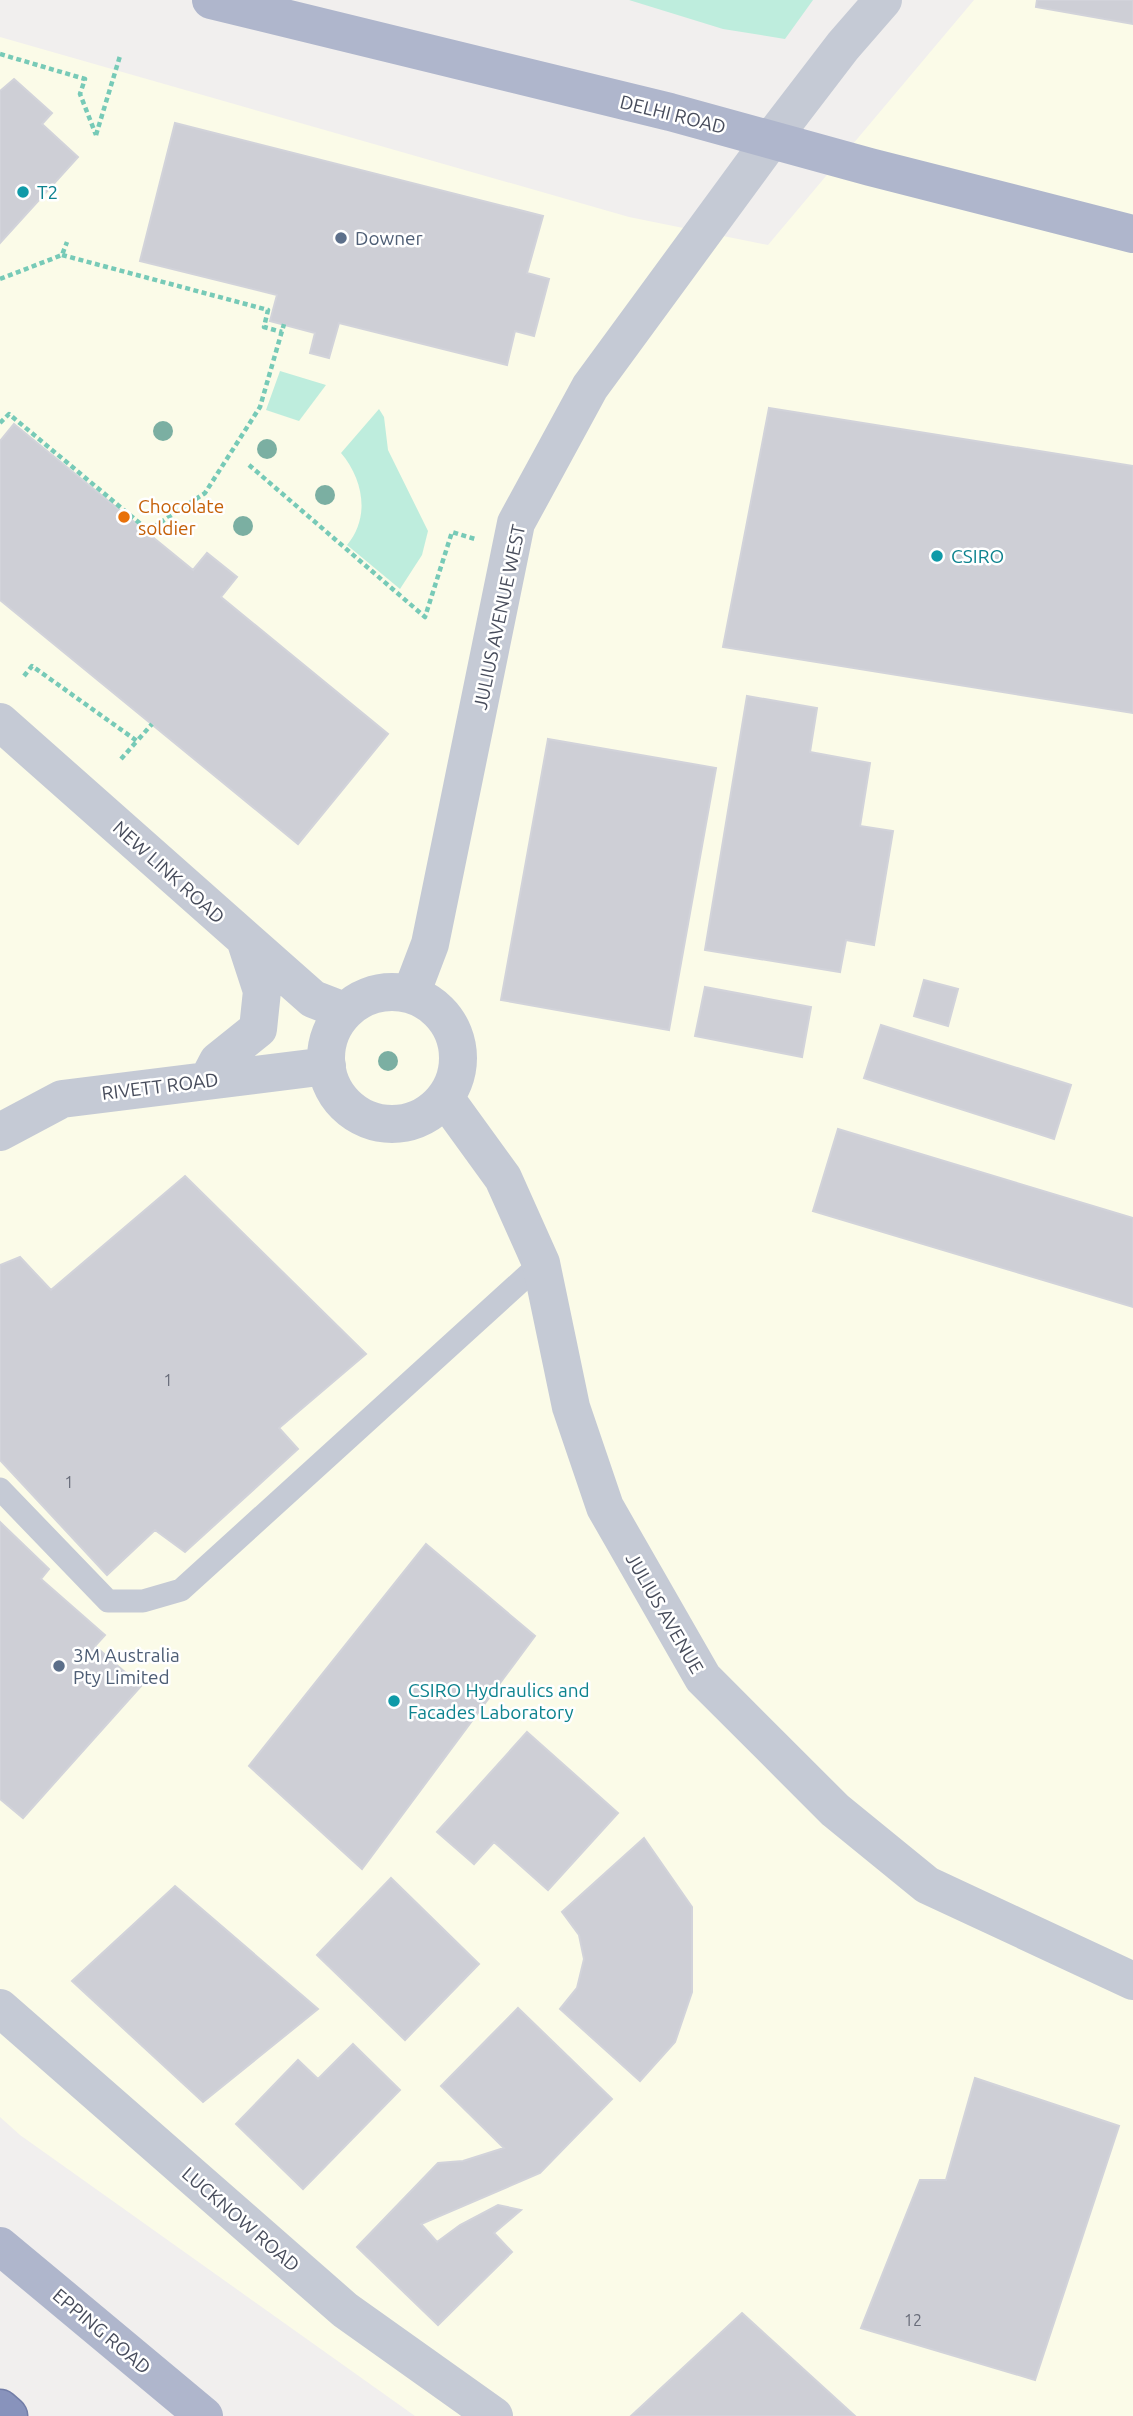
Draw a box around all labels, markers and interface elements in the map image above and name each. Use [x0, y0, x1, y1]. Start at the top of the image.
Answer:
street label: DELHI ROAD [618, 90, 728, 138]
place label: T2 [37, 181, 58, 203]
marker: T2 [15, 184, 31, 200]
place label: Downer [355, 227, 423, 249]
marker: Downer [333, 230, 349, 246]
place label: Chocolate soldier [138, 495, 224, 539]
marker: Chocolate soldier [116, 509, 132, 525]
street label: JULIUS AVENUE WEST [469, 522, 529, 711]
place label: CSIRO [951, 545, 1004, 567]
marker: CSIRO [929, 548, 945, 564]
street label: NEW LINK ROAD [109, 816, 229, 928]
street label: RIVETT ROAD [100, 1068, 220, 1104]
house number: 1 [163, 1371, 173, 1389]
house number: 1 [64, 1473, 74, 1491]
street label: JULIUS AVENUE [622, 1549, 708, 1677]
place label: 3M Australia Pty Limited [73, 1644, 180, 1688]
marker: 3M Australia Pty Limited [51, 1658, 67, 1674]
place label: CSIRO Hydraulics and Facades Laboratory [408, 1679, 590, 1723]
marker: CSIRO Hydraulics and Facades Laboratory [386, 1693, 402, 1709]
street label: LUCKNOW ROAD [178, 2162, 304, 2276]
street label: EPPING ROAD [49, 2284, 155, 2378]
house number: 12 [904, 2311, 922, 2329]

